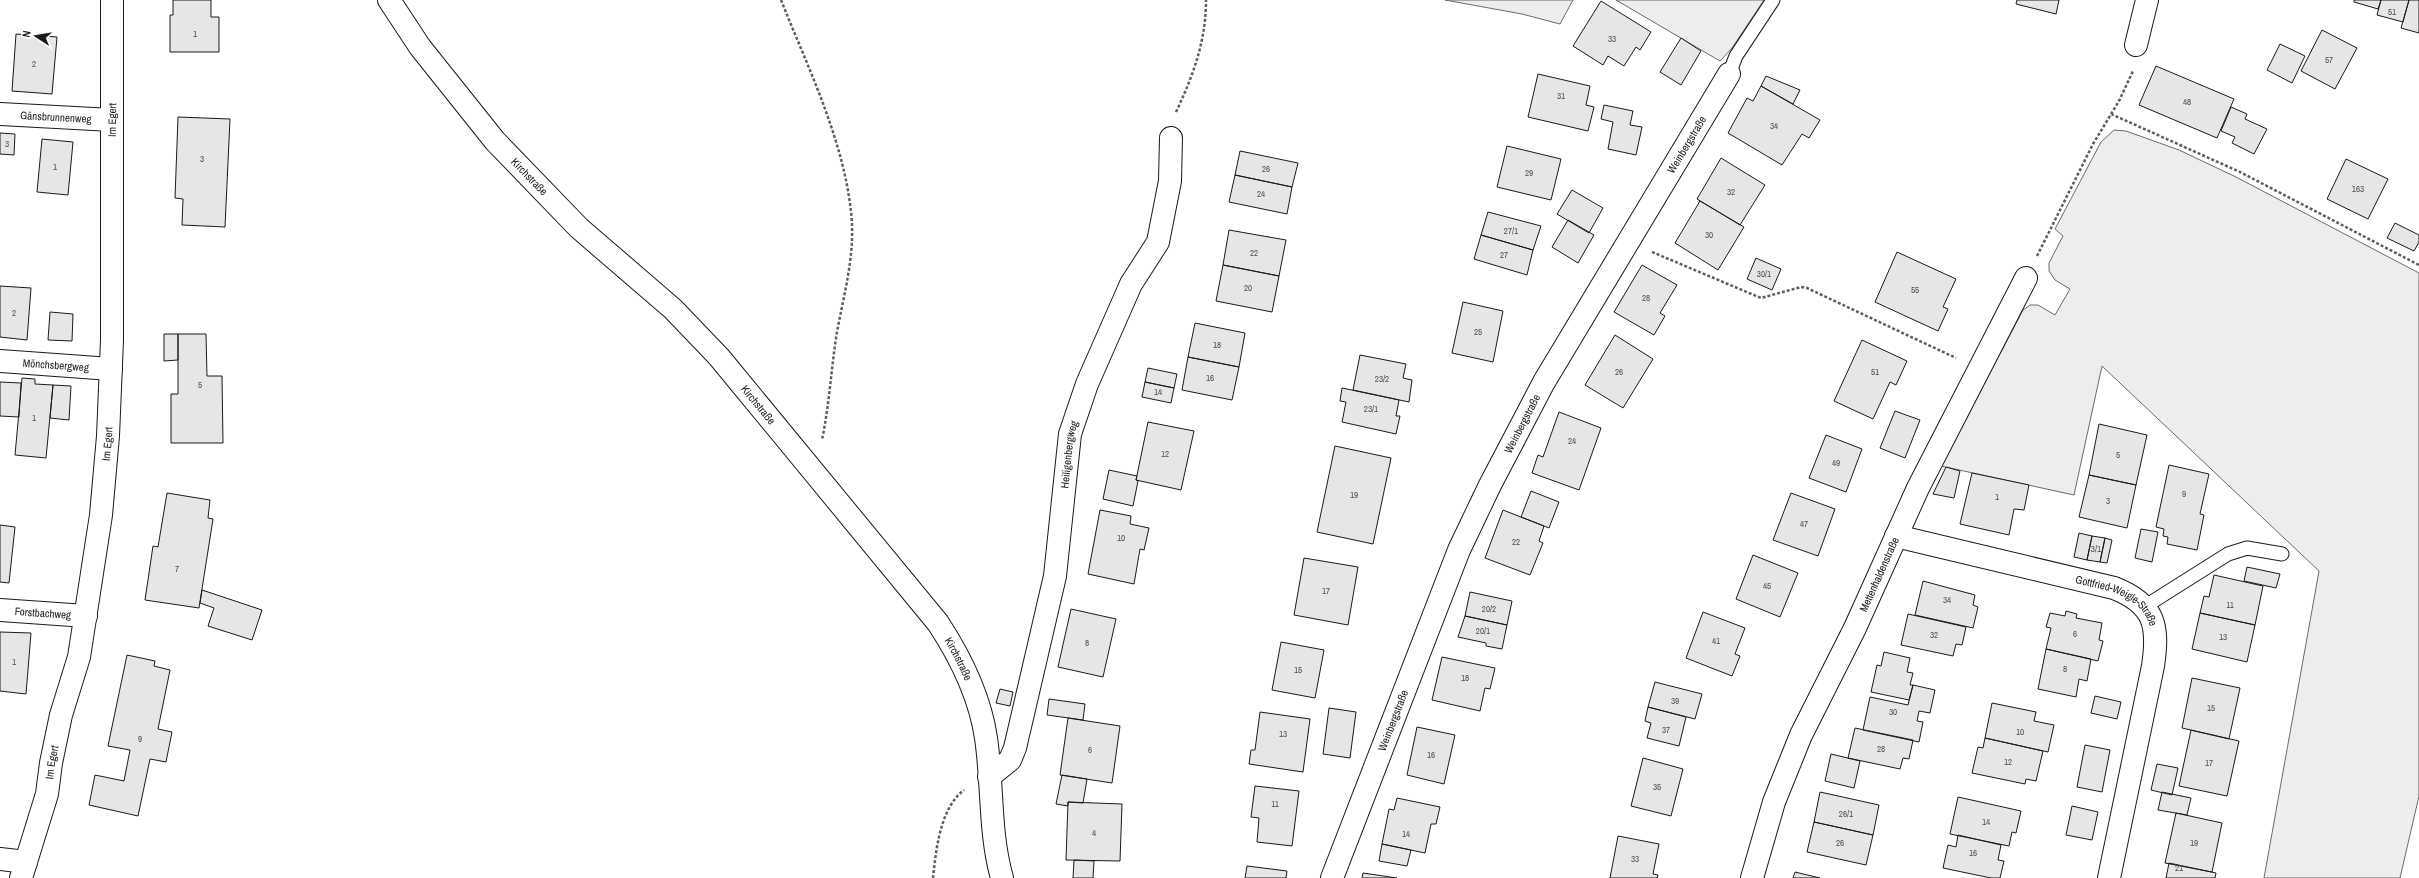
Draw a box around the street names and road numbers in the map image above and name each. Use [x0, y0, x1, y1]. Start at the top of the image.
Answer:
street label: Im Egert [105, 102, 119, 137]
street label: Gänsbrunnenweg [20, 108, 92, 126]
street label: Weinbergstraße [1664, 113, 1709, 176]
street label: Kirchstraße [508, 155, 551, 198]
street label: Mönchsbergweg [22, 356, 89, 374]
street label: Kirchstraße [738, 382, 779, 427]
street label: Weinbergstraße [1501, 392, 1543, 456]
street label: Heiligenbergweg [1057, 419, 1081, 489]
street label: Im Egert [99, 426, 115, 462]
street label: Mettenhaldenstraße [1856, 535, 1902, 614]
street label: Gottfried-Weigle-Straße [2074, 572, 2160, 628]
street label: Forstbachweg [14, 604, 71, 622]
street label: Kirchstraße [942, 635, 975, 683]
street label: Weinbergstraße [1375, 688, 1411, 753]
street label: Im Egert [42, 744, 62, 780]

